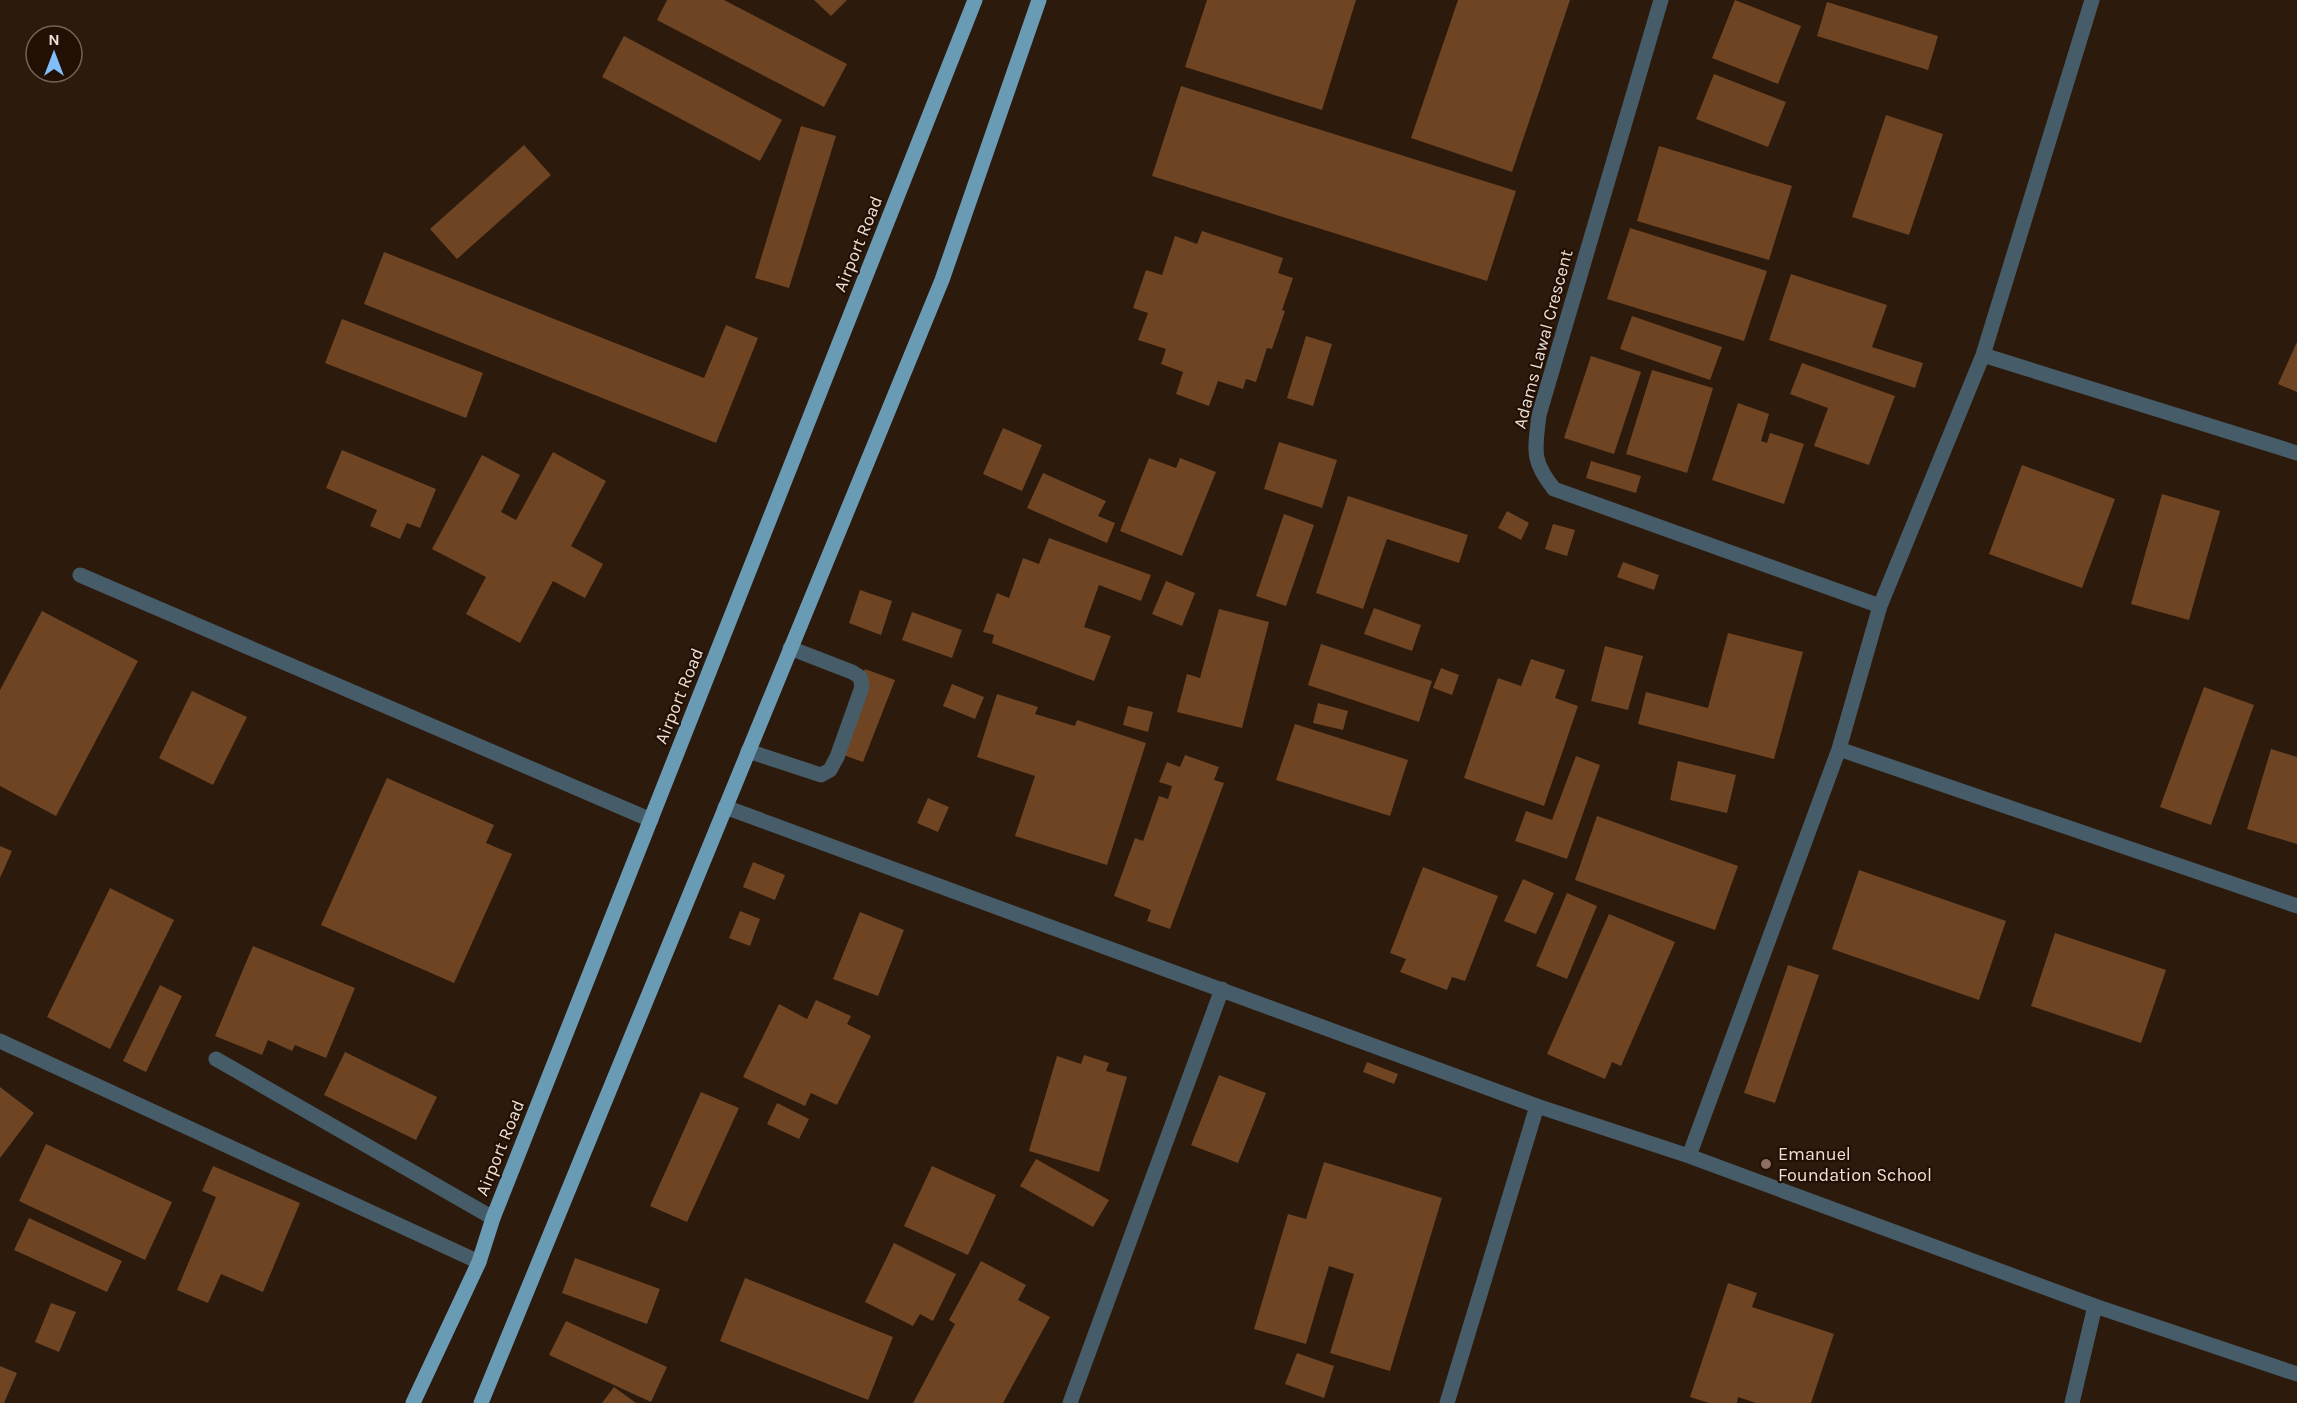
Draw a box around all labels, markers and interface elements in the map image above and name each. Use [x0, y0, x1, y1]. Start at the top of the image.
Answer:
north arrow [24, 24, 84, 84]
text: N [48, 30, 60, 49]
street label: Airport Road [829, 193, 887, 295]
street label: Adams Lawal Crescent [1509, 247, 1578, 431]
street label: Airport Road [650, 645, 708, 747]
street label: Airport Road [471, 1097, 529, 1199]
place label: Emanuel Foundation School [1778, 1143, 1932, 1186]
marker: Emanuel Foundation School [1759, 1157, 1773, 1171]

